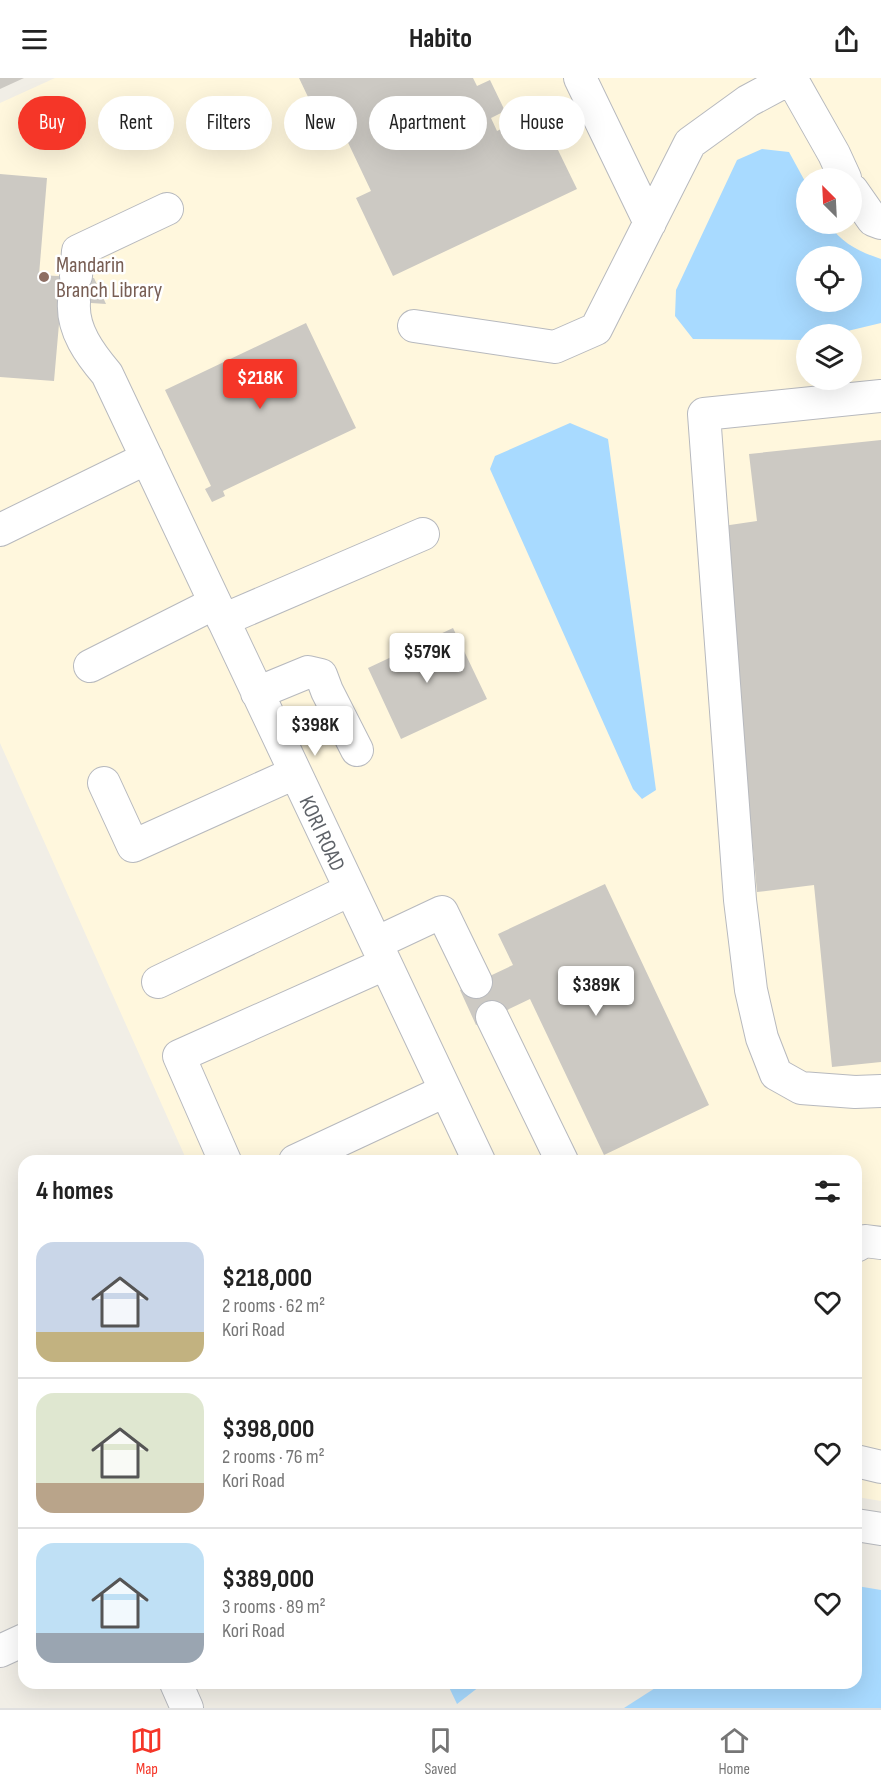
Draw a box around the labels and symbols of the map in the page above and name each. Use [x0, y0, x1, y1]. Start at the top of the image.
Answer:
north arrow [796, 168, 862, 234]
place label: Mandarin Branch Library [56, 252, 163, 304]
marker: Mandarin Branch Library [37, 270, 51, 284]
pin: $218K [218, 359, 302, 410]
pin: $579K [385, 633, 469, 684]
pin: $398K [273, 706, 357, 757]
street label: KORI ROAD [293, 792, 351, 875]
pin: $389K [554, 966, 638, 1017]

